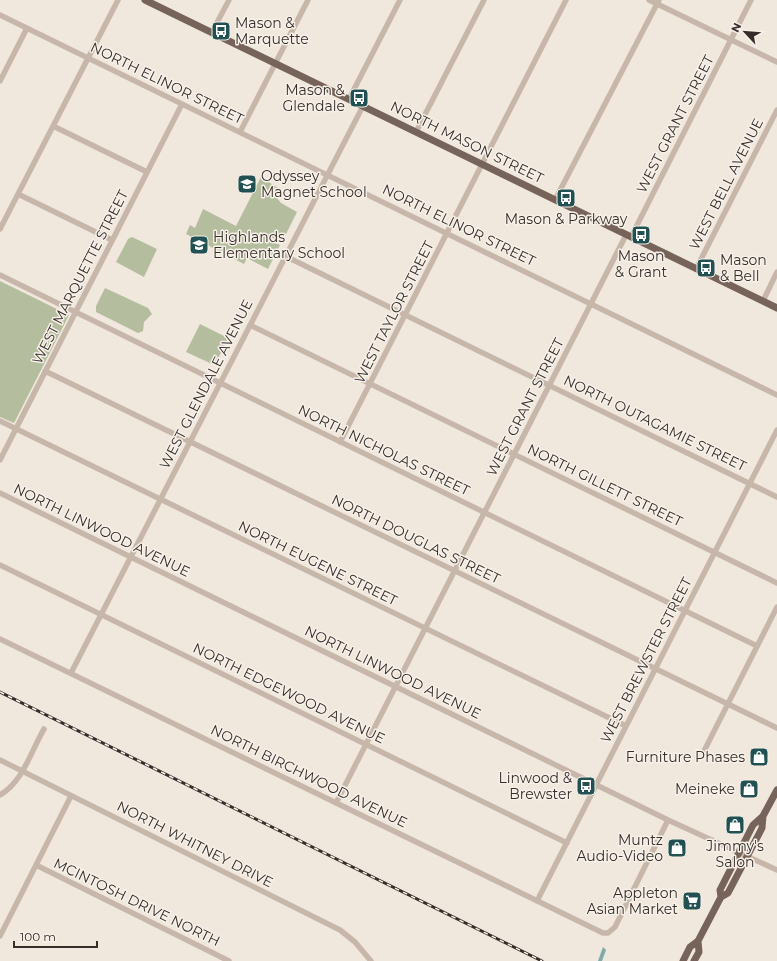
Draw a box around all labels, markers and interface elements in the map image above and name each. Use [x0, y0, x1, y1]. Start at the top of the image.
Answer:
north arrow [725, 12, 765, 52]
place label: Mason & Marquette [235, 14, 309, 48]
bus stop icon: Mason & Marquette [210, 20, 232, 42]
text: N [728, 21, 744, 35]
street label: NORTH ELINOR STREET [87, 38, 247, 128]
street label: WEST GRANT STREET [632, 52, 718, 196]
place label: Mason & Glendale [283, 81, 346, 115]
bus stop icon: Mason & Glendale [348, 87, 370, 109]
street label: NORTH MASON STREET [387, 97, 547, 187]
street label: WEST BELL AVENUE [685, 115, 767, 253]
place label: Odyssey Magnet School [261, 167, 367, 201]
school or university icon: Odyssey Magnet School [236, 173, 258, 195]
street label: NORTH ELINOR STREET [379, 180, 539, 270]
street label: WEST MARQUETTE STREET [28, 187, 132, 367]
bus stop icon: Mason & Parkway [555, 187, 577, 209]
place label: Mason & Parkway [505, 210, 628, 228]
bus stop icon: Mason & Grant [630, 224, 652, 246]
place label: Highlands Elementary School [213, 228, 345, 262]
school or university icon: Highlands Elementary School [188, 234, 210, 256]
street label: WEST TAYLOR STREET [350, 238, 438, 386]
place label: Mason & Grant [615, 247, 667, 281]
place label: Mason & Bell [720, 251, 767, 285]
bus stop icon: Mason & Bell [695, 257, 717, 279]
street label: WEST GLENDALE AVENUE [155, 296, 257, 472]
street label: WEST GRANT STREET [482, 335, 568, 479]
street label: NORTH OUTAGAMIE STREET [561, 371, 749, 475]
street label: NORTH NICHOLAS STREET [295, 401, 473, 499]
street label: NORTH GILLETT STREET [524, 440, 686, 530]
street label: NORTH LINWOOD AVENUE [11, 479, 193, 581]
street label: NORTH DOUGLAS STREET [329, 490, 503, 588]
street label: NORTH EUGENE STREET [236, 517, 400, 609]
street label: WEST BREWSTER STREET [596, 574, 696, 746]
street label: NORTH LINWOOD AVENUE [302, 621, 484, 723]
street label: NORTH EDGEWOOD AVENUE [190, 639, 388, 747]
street label: NORTH BIRCHWOOD AVENUE [208, 720, 410, 832]
shop icon: Furniture Phases [748, 746, 770, 768]
place label: Furniture Phases [626, 748, 745, 766]
place label: Linwood & Brewster [498, 769, 573, 803]
bus stop icon: Linwood & Brewster [575, 775, 597, 797]
shop icon: Meineke [738, 778, 760, 800]
place label: Meineke [675, 780, 735, 798]
street label: NORTH WHITNEY DRIVE [114, 797, 276, 891]
shop icon: Jimmy's Salon [724, 814, 746, 836]
place label: Muntz Audio-Video [576, 831, 663, 865]
shop icon: Muntz Audio-Video [666, 837, 688, 859]
place label: Jimmy's Salon [705, 837, 764, 871]
street label: MCINTOSH DRIVE NORTH [51, 854, 223, 950]
place label: Appleton Asian Market [587, 884, 678, 918]
supermarket icon: Appleton Asian Market [681, 890, 703, 912]
scale bar [14, 923, 97, 949]
text: 100 m [20, 929, 56, 944]

